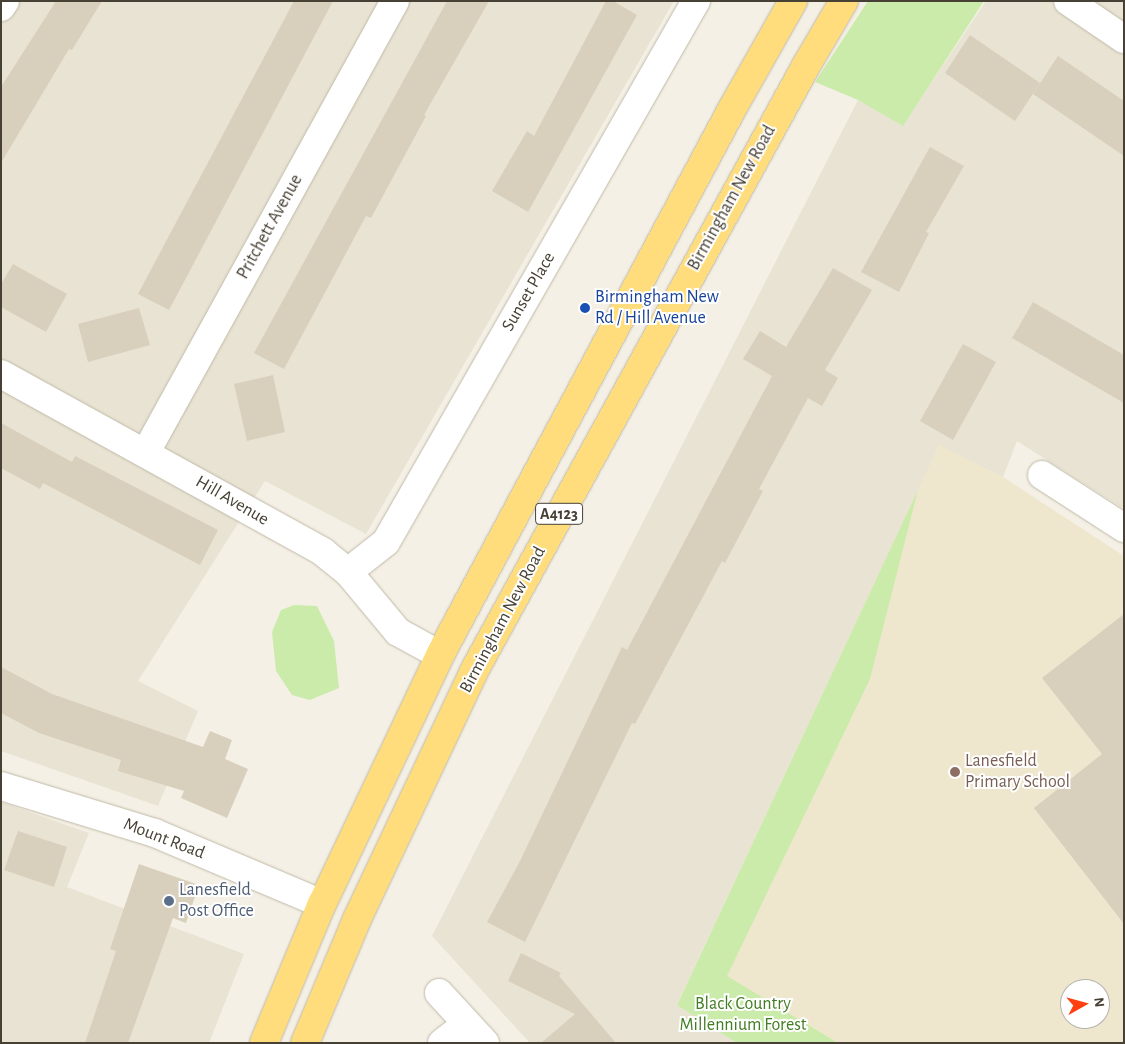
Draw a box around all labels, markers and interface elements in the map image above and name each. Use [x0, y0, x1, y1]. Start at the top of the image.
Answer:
street label: Birmingham New Road [683, 122, 781, 274]
street label: Pritchett Avenue [232, 171, 308, 283]
street label: Sunset Place [498, 249, 560, 335]
place label: Birmingham New Rd / Hill Avenue [595, 287, 719, 330]
marker: Birmingham New Rd / Hill Avenue [579, 302, 591, 314]
street label: Hill Avenue [192, 471, 272, 531]
road number: A4123 [534, 500, 584, 528]
street label: Birmingham New Road [455, 543, 551, 697]
place label: Lanesfield Primary School [965, 751, 1070, 794]
marker: Lanesfield Primary School [949, 766, 961, 778]
street label: Mount Road [120, 814, 208, 864]
place label: Lanesfield Post Office [179, 880, 254, 922]
marker: Lanesfield Post Office [163, 895, 175, 907]
north arrow [1060, 979, 1110, 1029]
park label: Black Country Millennium Forest [679, 994, 807, 1036]
text: N [1091, 997, 1106, 1008]

